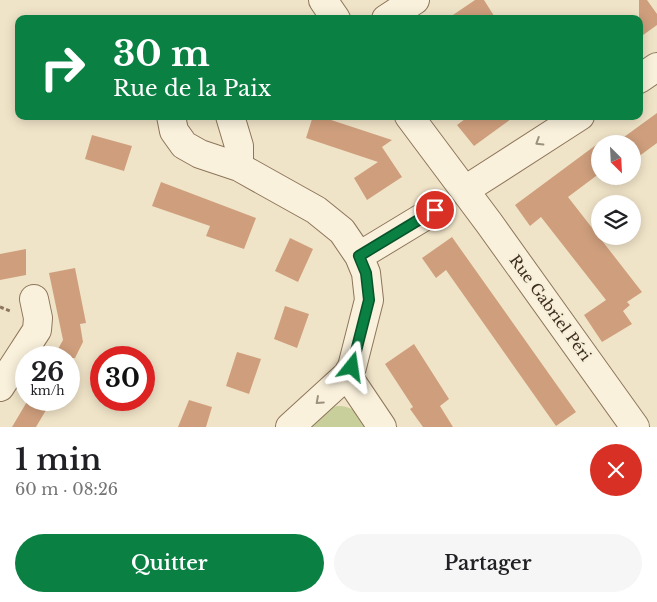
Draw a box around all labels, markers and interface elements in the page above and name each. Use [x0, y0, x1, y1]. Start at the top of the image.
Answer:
text: 30 m [113, 32, 210, 75]
icon: right [30, 35, 95, 100]
text: Rue de la Paix [113, 75, 271, 102]
north arrow [591, 135, 641, 185]
map controls [591, 135, 641, 245]
one-way arrow [535, 136, 544, 146]
pin [414, 189, 456, 231]
button: layers [591, 195, 641, 245]
icon: arrive [421, 196, 449, 224]
street label: Rue Gabriel Péri [505, 251, 595, 365]
position arrow [325, 340, 377, 392]
speed limit sign: 30 [90, 346, 155, 411]
text: 26 [31, 357, 64, 388]
text: km/h [30, 383, 65, 398]
one-way arrow [315, 395, 324, 404]
text: 1 min [15, 441, 101, 478]
button: close [590, 444, 642, 496]
text: 60 m · 08:26 [15, 479, 118, 499]
button: Quitter [15, 534, 324, 592]
button: Partager [334, 534, 642, 592]

